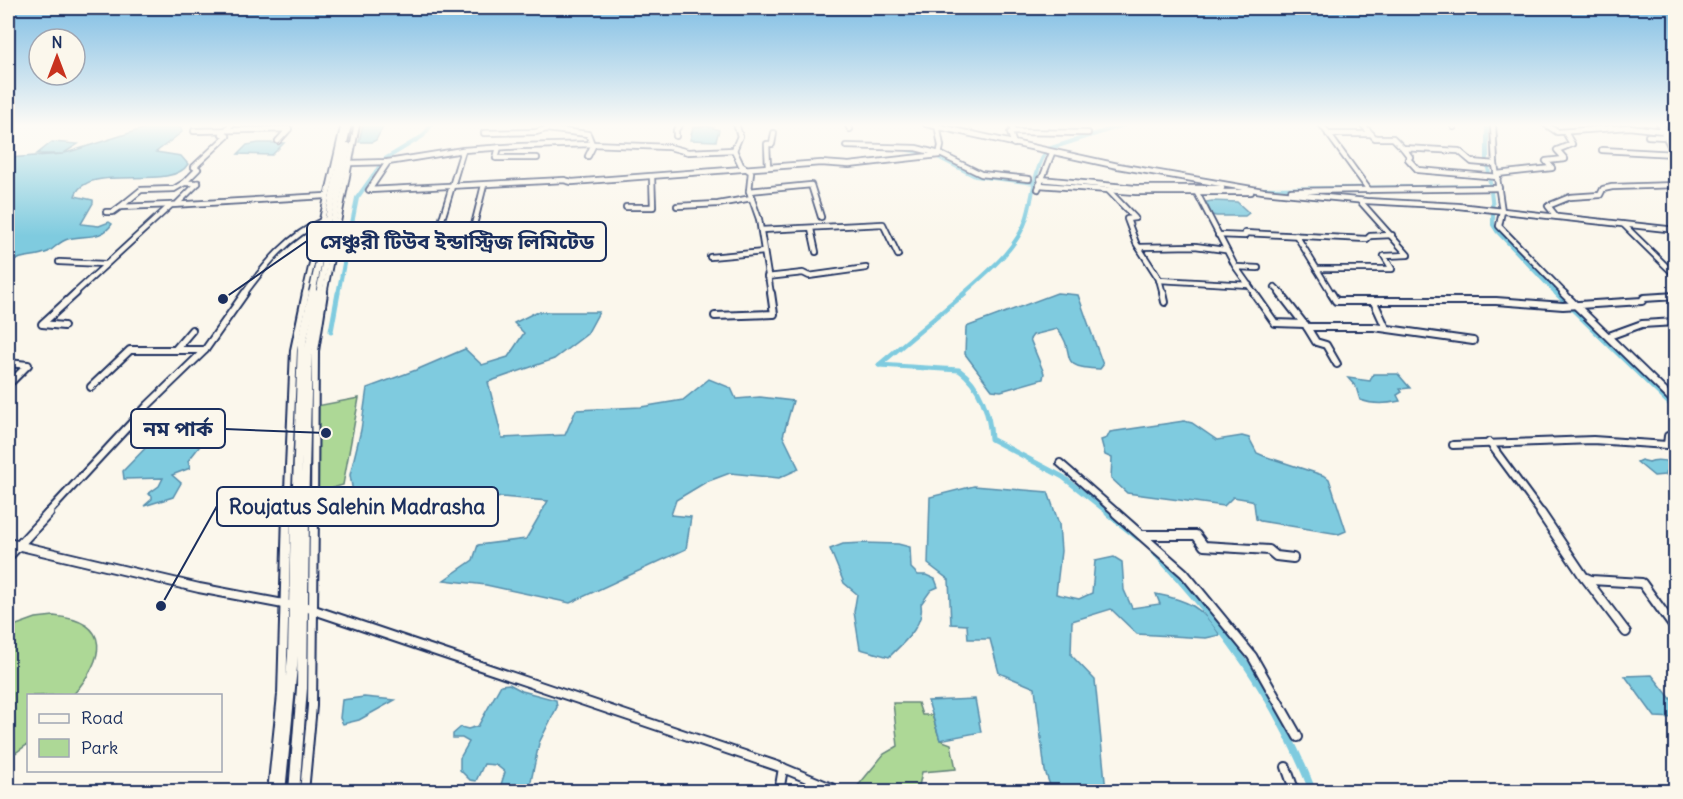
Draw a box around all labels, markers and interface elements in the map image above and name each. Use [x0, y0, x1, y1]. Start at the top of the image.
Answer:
north arrow [27, 27, 87, 87]
text: N [51, 32, 63, 52]
callout: সেঞ্চুরী টিউব ইন্ডাস্ট্রিজ লিমিটেড [307, 222, 606, 261]
text: সেঞ্চুরী টিউব ইন্ডাস্ট্রিজ লিমিটেড [320, 228, 595, 255]
callout: নম পার্ক [131, 409, 225, 448]
text: নম পার্ক [142, 415, 214, 442]
callout: Roujatus Salehin Madrasha [217, 487, 498, 526]
text: Roujatus Salehin Madrasha [229, 493, 485, 520]
legend [27, 694, 222, 772]
text: Road [81, 706, 124, 729]
text: Park [81, 736, 118, 759]

